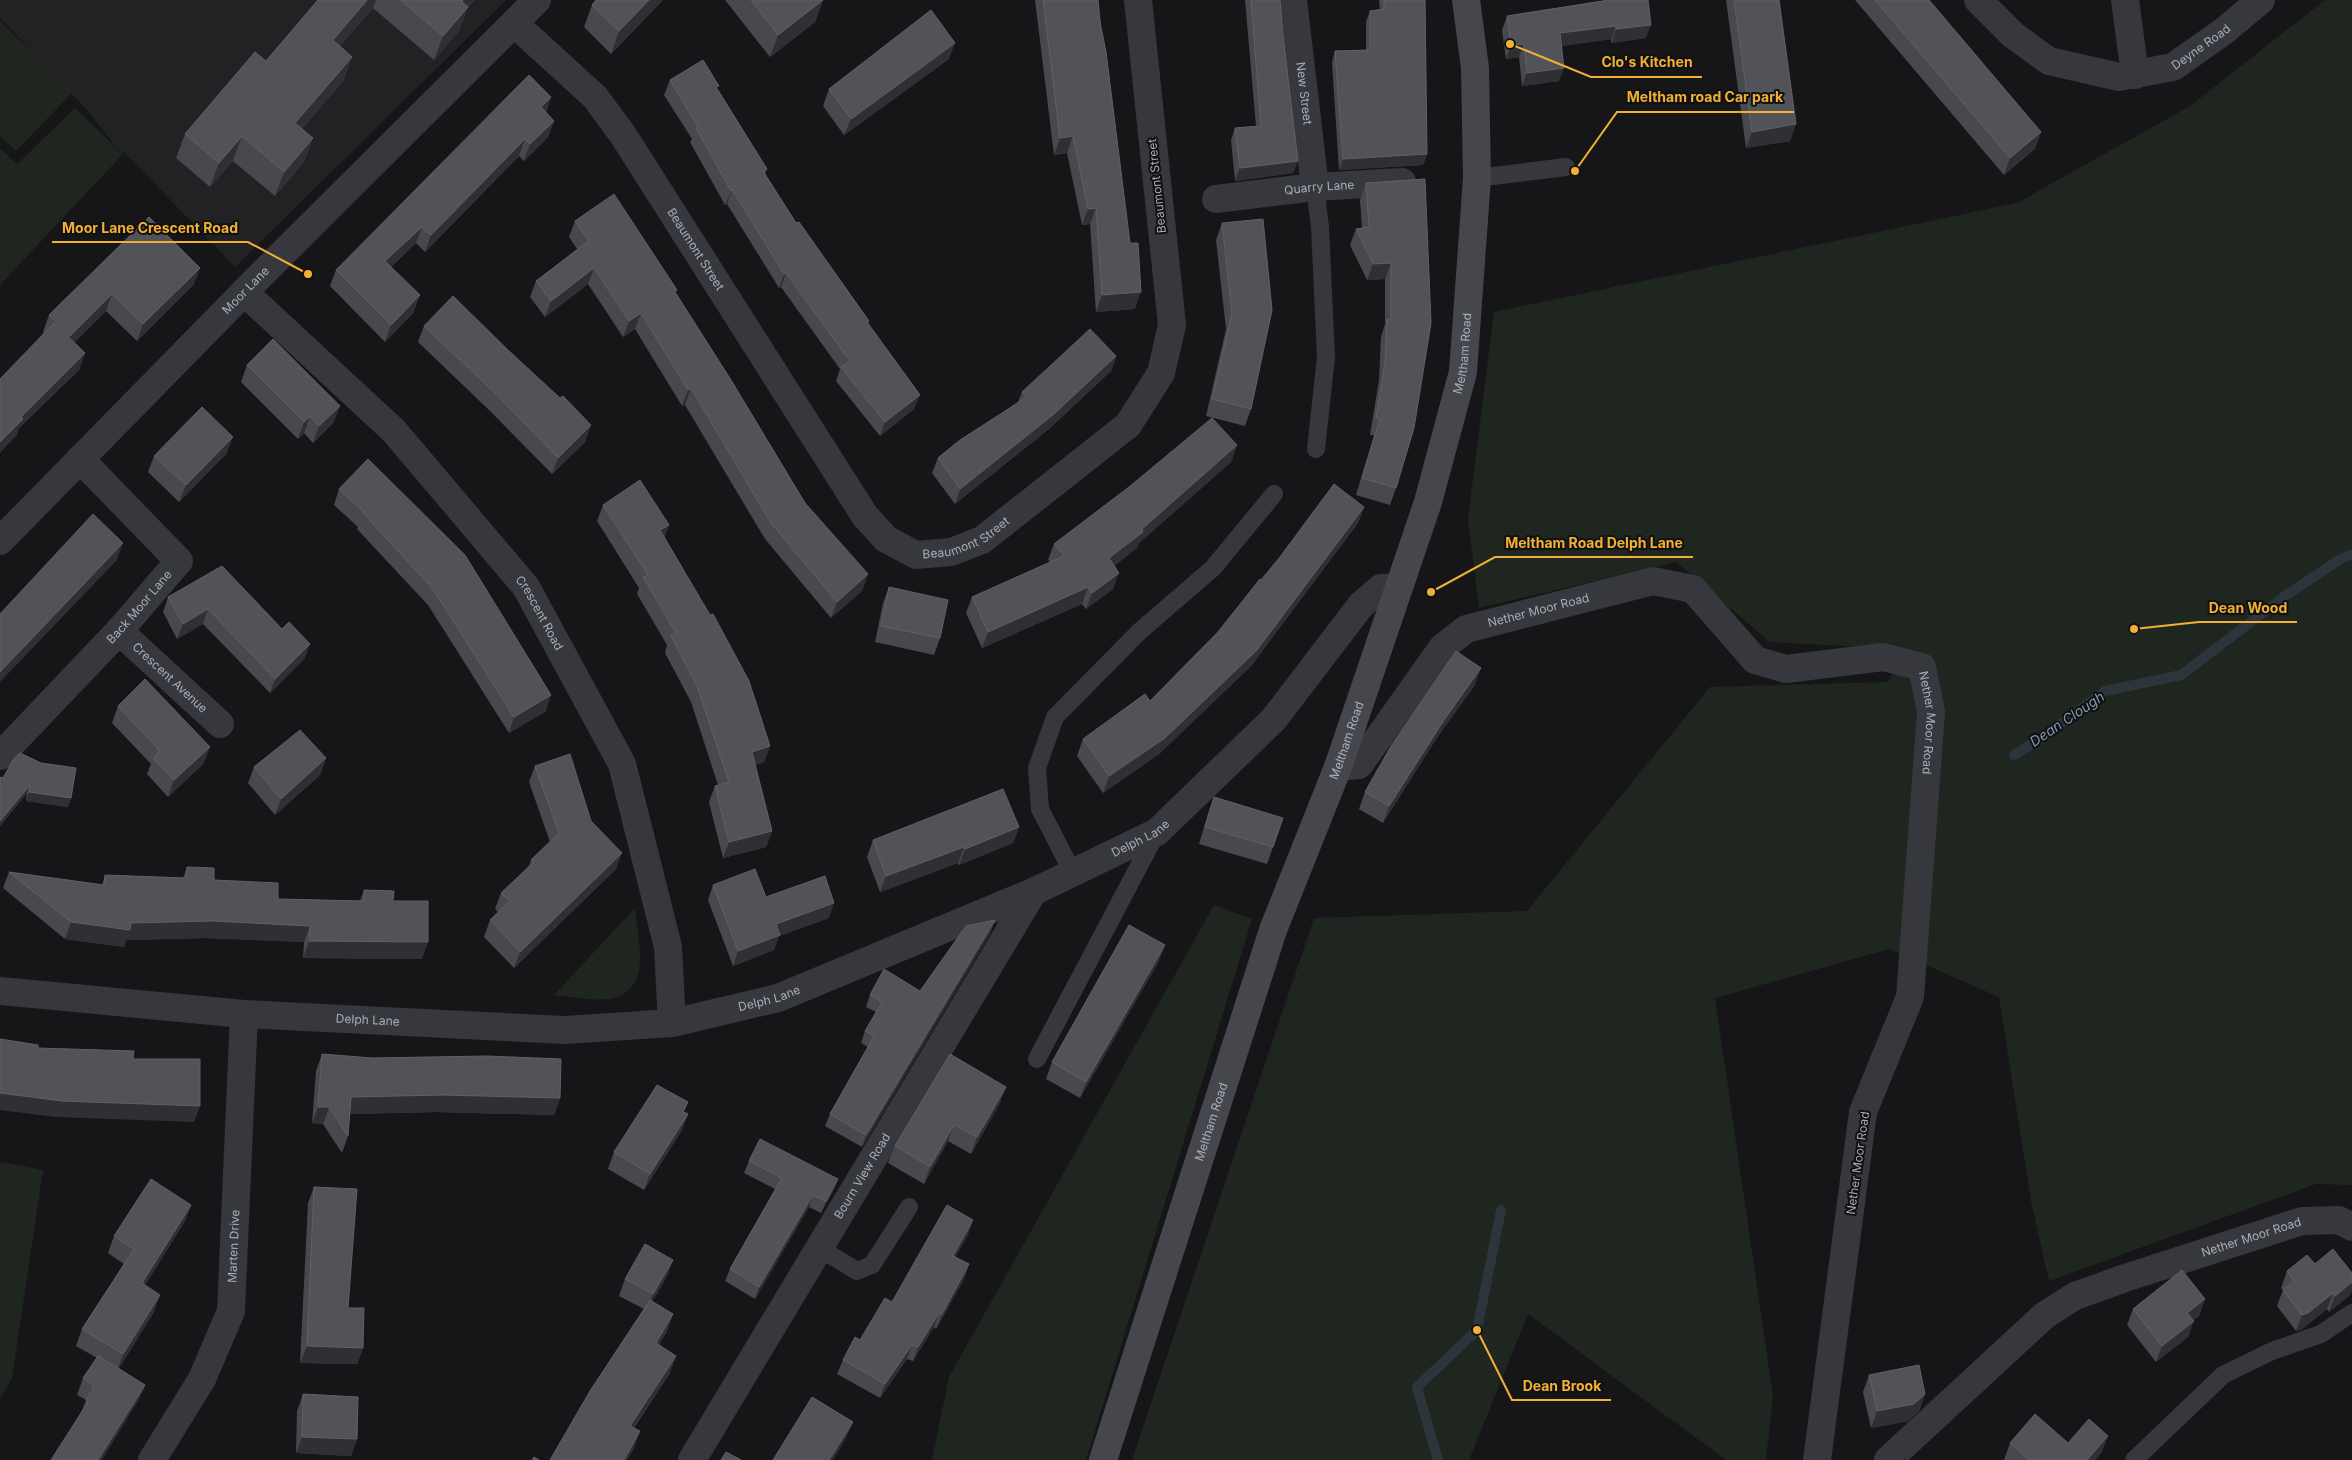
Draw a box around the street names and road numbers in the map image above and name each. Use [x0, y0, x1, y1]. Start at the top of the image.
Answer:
street label: Deyne Road [2168, 21, 2233, 73]
street label: New Street [1293, 61, 1316, 125]
street label: Beaumont Street [1144, 138, 1169, 234]
street label: Quarry Lane [1283, 177, 1355, 198]
street label: Beaumont Street [664, 205, 728, 293]
street label: Moor Lane [219, 263, 272, 317]
street label: Meltham Road [1449, 312, 1474, 395]
street label: Beaumont Street [922, 513, 1012, 561]
street label: Back Moor Lane [103, 567, 175, 646]
street label: Crescent Road [512, 572, 567, 653]
street label: Nether Moor Road [1486, 590, 1591, 630]
street label: Crescent Avenue [129, 639, 211, 716]
street label: Nether Moor Road [1916, 670, 1939, 775]
street label: Meltham Road [1326, 699, 1367, 782]
street label: Delph Lane [1109, 816, 1172, 860]
street label: Delph Lane [737, 982, 802, 1014]
street label: Delph Lane [335, 1011, 400, 1029]
street label: Meltham Road [1191, 1081, 1231, 1163]
street label: Nether Moor Road [1843, 1110, 1872, 1215]
street label: Bourn View Road [830, 1130, 893, 1222]
street label: Marten Drive [224, 1209, 242, 1283]
street label: Nether Moor Road [2199, 1214, 2303, 1260]

